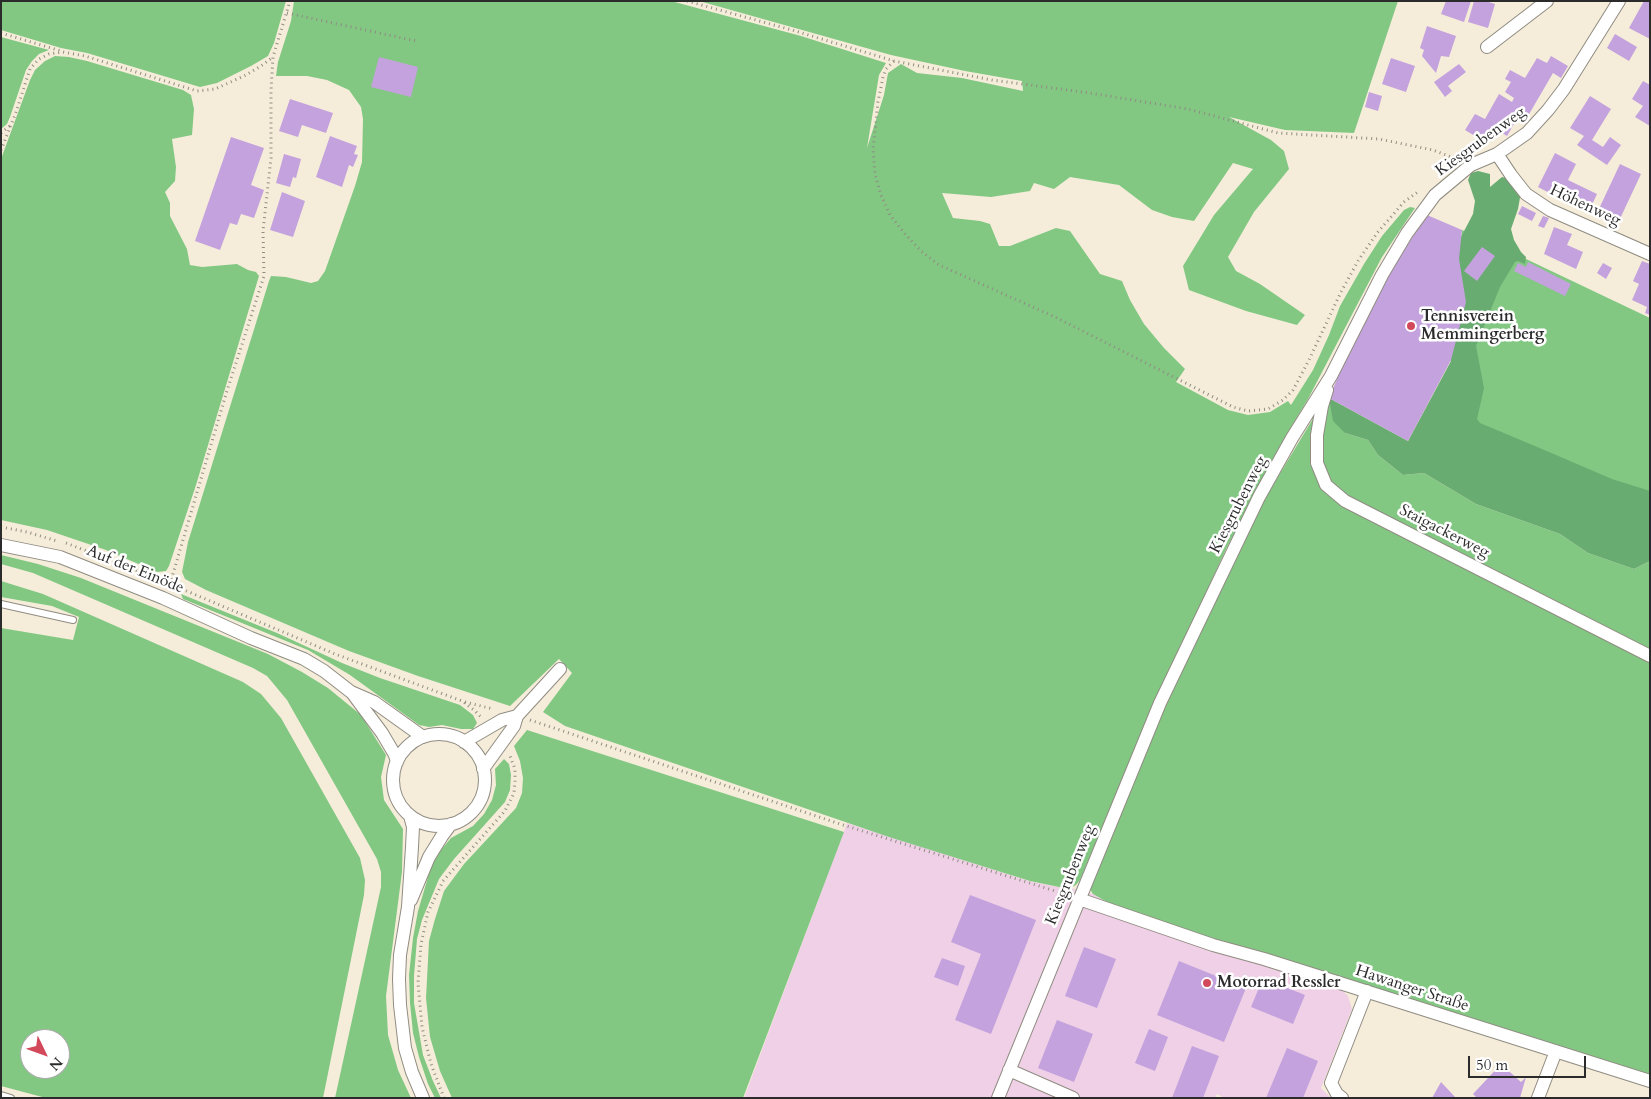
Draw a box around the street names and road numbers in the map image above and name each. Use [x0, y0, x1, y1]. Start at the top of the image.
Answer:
street label: Kiesgrubenweg [1432, 103, 1530, 181]
street label: Höhenweg [1546, 181, 1624, 231]
street label: Kiesgrubenweg [1206, 453, 1272, 557]
street label: Staigackerweg [1396, 501, 1492, 563]
street label: Auf der Einöde [84, 542, 186, 598]
street label: Kiesgrubenweg [1042, 822, 1100, 928]
street label: Hawanger Straße [1353, 962, 1471, 1016]

